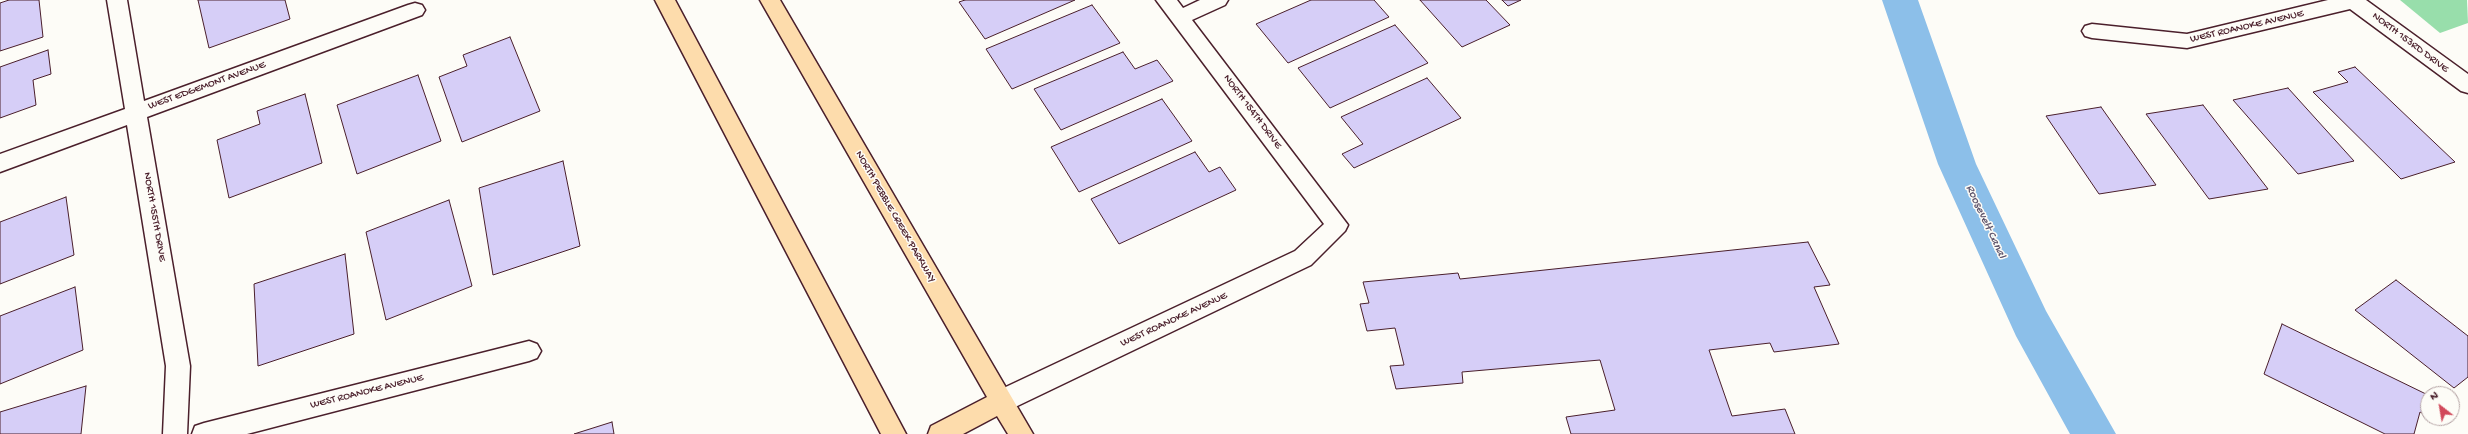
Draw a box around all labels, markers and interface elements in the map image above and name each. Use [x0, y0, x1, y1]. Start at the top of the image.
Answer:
street label: WEST ROANOKE AVENUE [2189, 8, 2305, 46]
street label: NORTH 153RD DRIVE [2369, 10, 2451, 76]
street label: WEST EDGEMONT AVENUE [146, 59, 268, 113]
street label: NORTH 154TH DRIVE [1220, 72, 1284, 152]
street label: NORTH PEBBLE CREEK PARKWAY [852, 149, 938, 285]
street label: NORTH 155TH DRIVE [140, 171, 168, 263]
water label: Roosevelt Canal [1962, 183, 2008, 261]
street label: WEST ROANOKE AVENUE [1119, 289, 1229, 351]
street label: WEST ROANOKE AVENUE [309, 372, 425, 412]
north arrow [2420, 386, 2460, 426]
text: N [2428, 390, 2441, 404]

